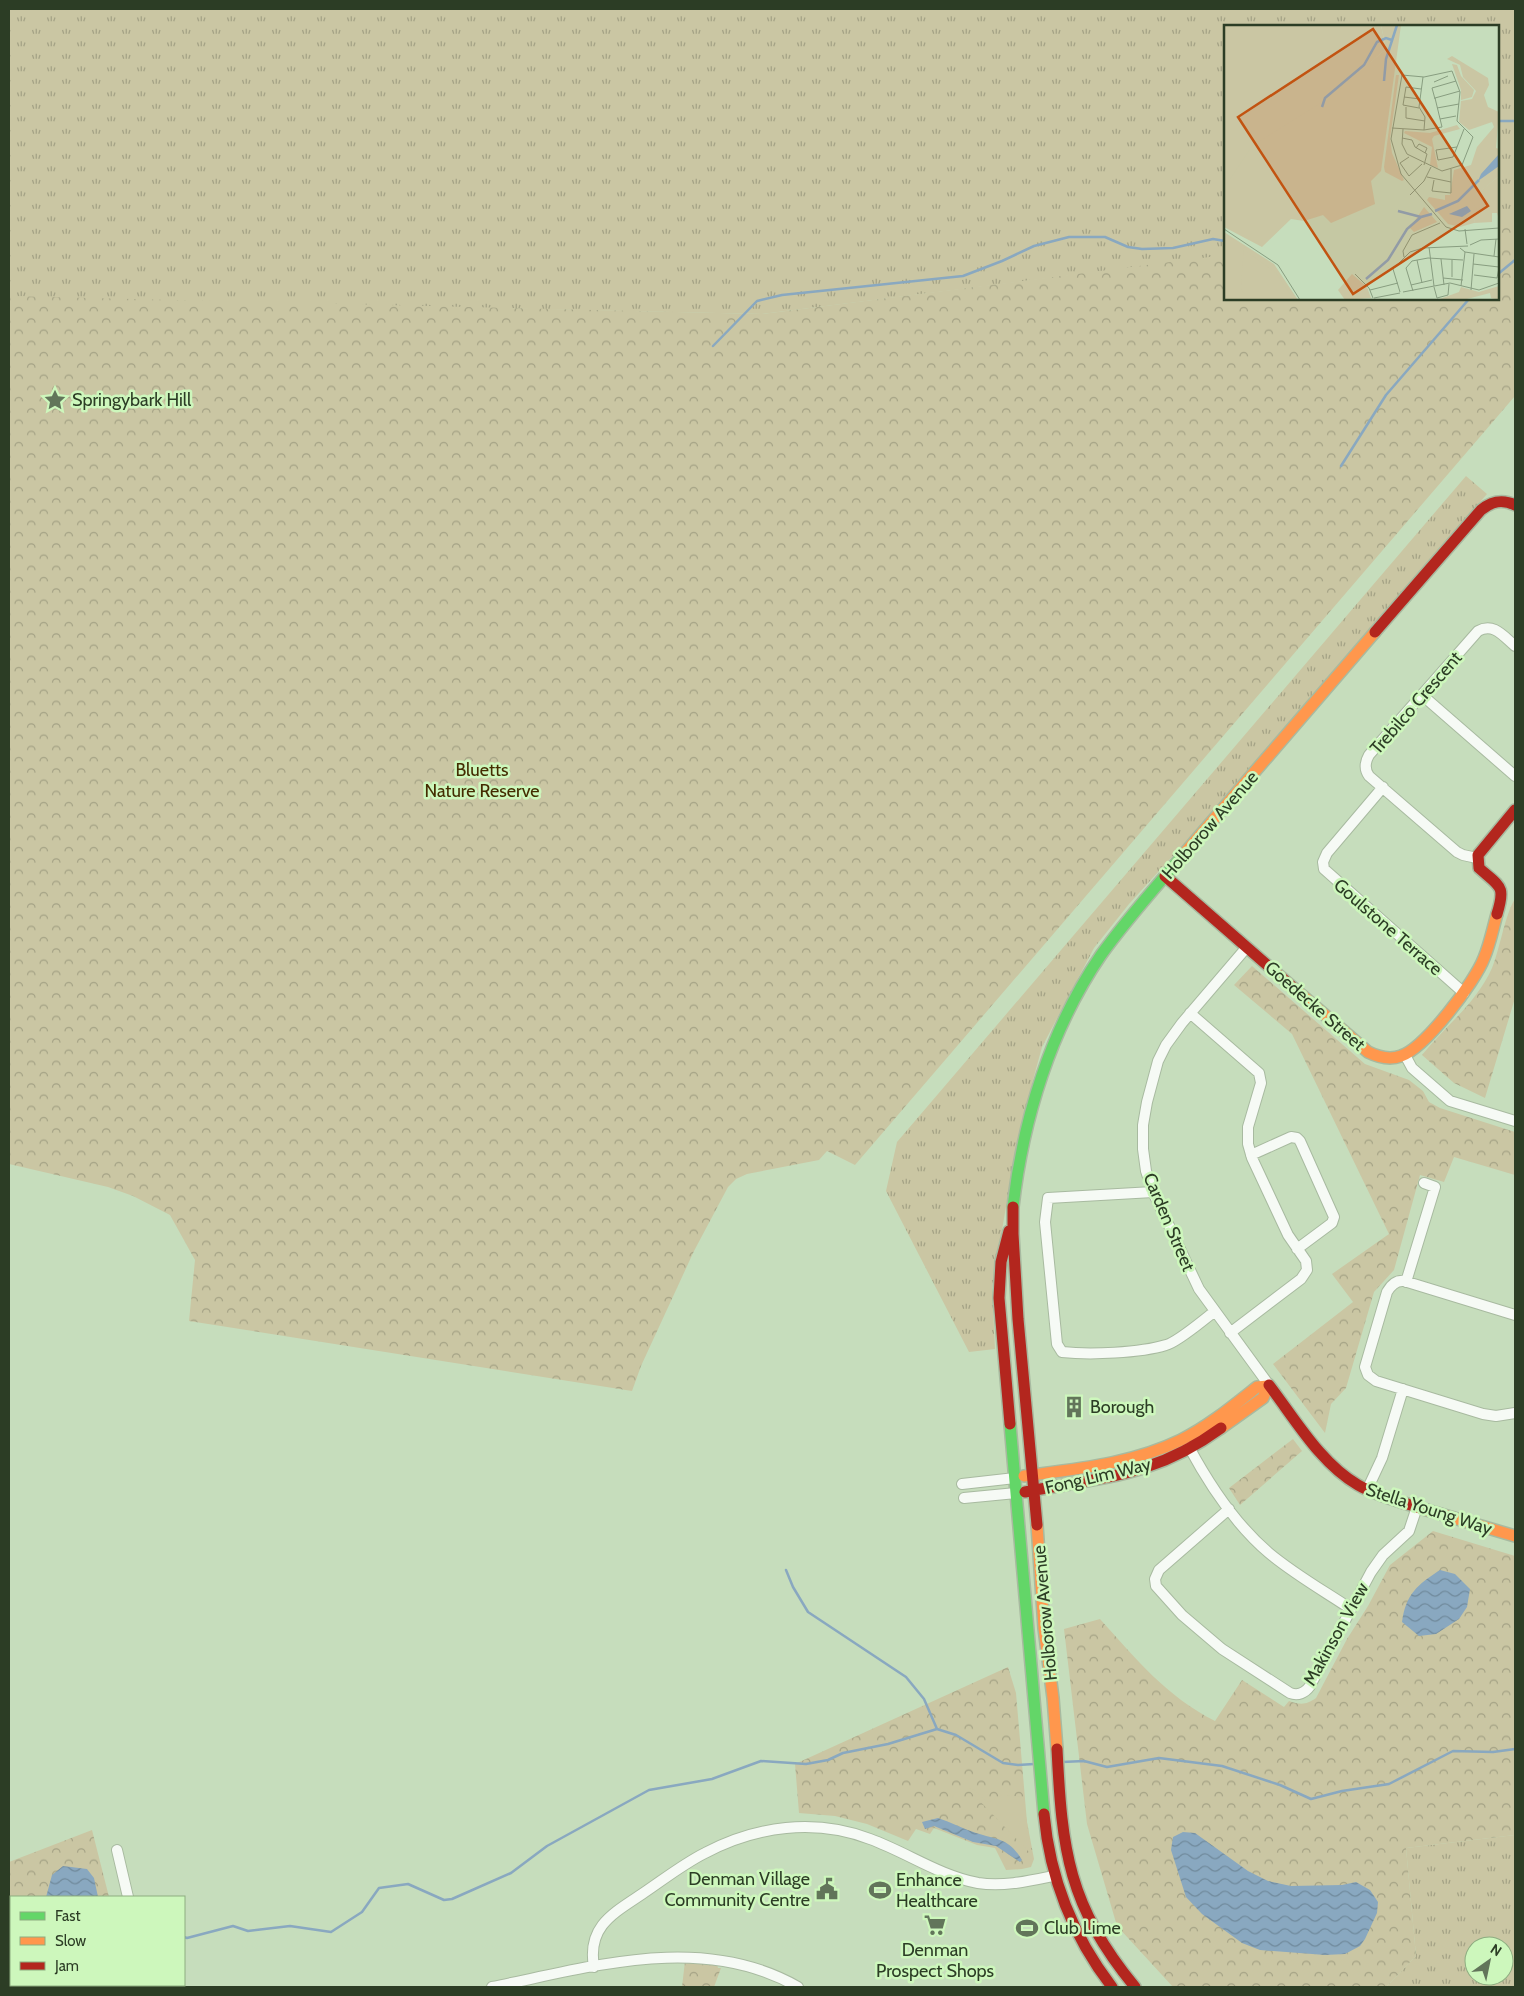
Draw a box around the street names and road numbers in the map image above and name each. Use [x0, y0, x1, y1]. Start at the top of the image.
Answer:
street label: Trebilco Crescent [1365, 647, 1467, 759]
street label: Holborow Avenue [1157, 766, 1263, 884]
street label: Goulstone Terrace [1329, 874, 1447, 980]
street label: Goedecke Street [1260, 956, 1370, 1056]
street label: Carden Street [1138, 1169, 1200, 1275]
street label: Fong Lim Way [1043, 1453, 1153, 1499]
street label: Stella Young Way [1363, 1478, 1495, 1540]
street label: Holborow Avenue [1028, 1544, 1062, 1682]
street label: Makinson View [1299, 1579, 1373, 1689]

